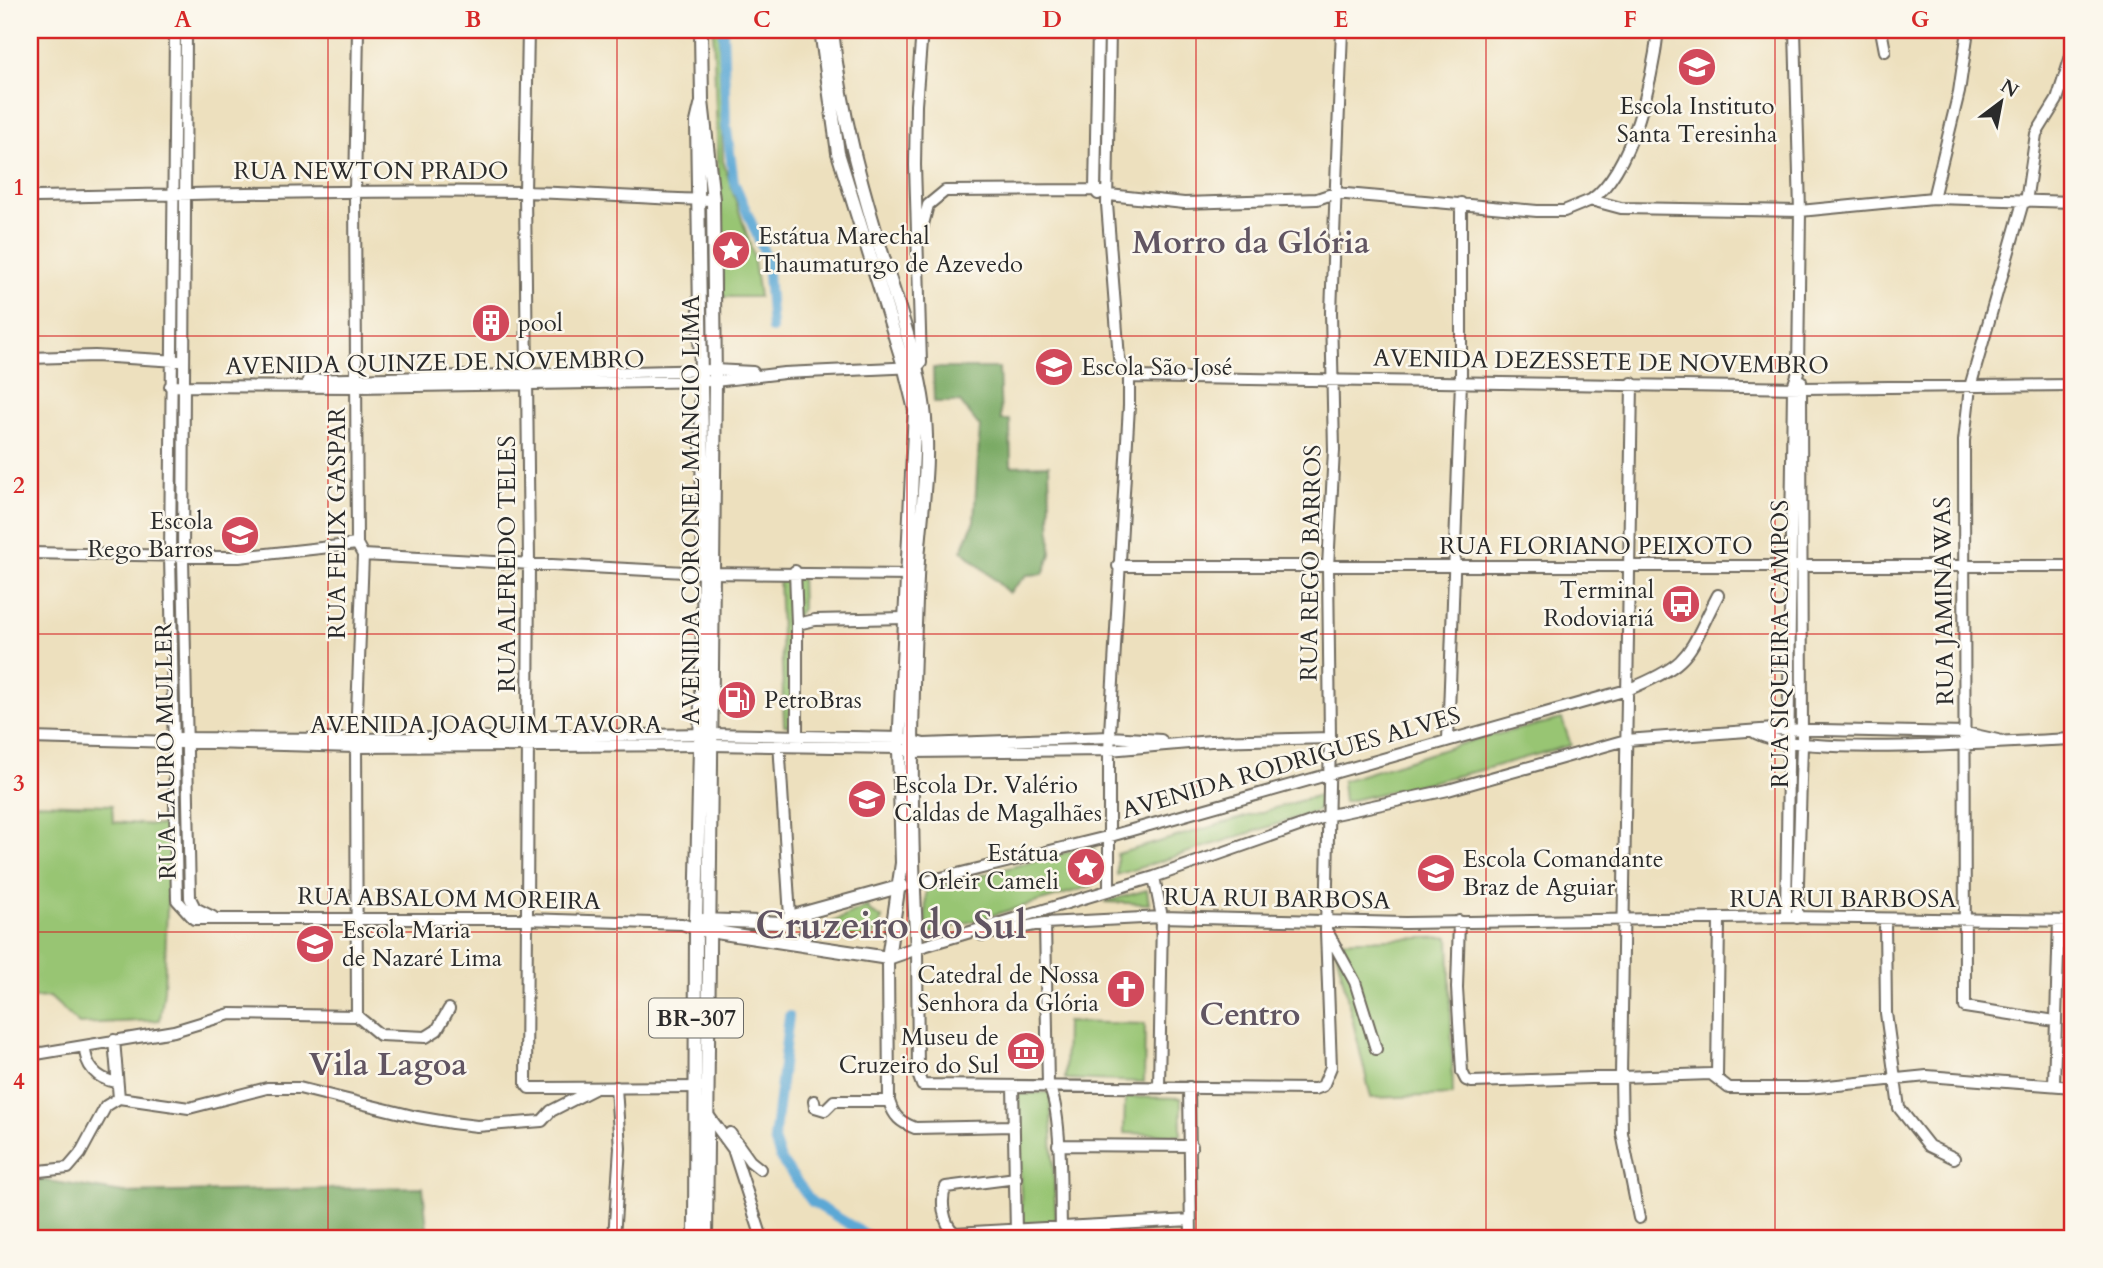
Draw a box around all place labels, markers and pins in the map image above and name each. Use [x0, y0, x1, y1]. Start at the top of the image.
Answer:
school or university icon: Escola Instituto Santa Teresinha [1676, 46, 1718, 88]
place label: Escola Instituto Santa Teresinha [1617, 90, 1778, 151]
place label: Estátua Marechal Thaumaturgo de Azevedo [758, 220, 1023, 281]
place icon: Estátua Marechal Thaumaturgo de Azevedo [710, 229, 752, 271]
building icon: pool [470, 302, 512, 344]
place label: pool [518, 307, 563, 340]
school or university icon: Escola São José [1033, 346, 1075, 388]
place label: Escola São José [1081, 351, 1233, 384]
place label: Escola Rego Barros [87, 505, 214, 566]
school or university icon: Escola Rego Barros [219, 514, 261, 556]
place label: Terminal Rodoviariá [1544, 574, 1655, 635]
bus stop icon: Terminal Rodoviariá [1660, 583, 1702, 625]
fuel station icon: PetroBras [716, 679, 758, 721]
place label: PetroBras [764, 684, 862, 717]
place label: Escola Dr. Valério Caldas de Magalhães [894, 769, 1102, 830]
school or university icon: Escola Dr. Valério Caldas de Magalhães [846, 778, 888, 820]
place label: Estátua Orleir Cameli [918, 837, 1060, 898]
place label: Escola Comandante Braz de Aguiar [1463, 843, 1664, 904]
place icon: Estátua Orleir Cameli [1065, 846, 1107, 888]
school or university icon: Escola Comandante Braz de Aguiar [1415, 852, 1457, 894]
place label: Escola Maria de Nazaré Lima [342, 914, 503, 975]
school or university icon: Escola Maria de Nazaré Lima [294, 923, 336, 965]
place label: Catedral de Nossa Senhora da Glória [917, 959, 1100, 1020]
church icon: Catedral de Nossa Senhora da Glória [1105, 968, 1147, 1010]
place label: Museu de Cruzeiro do Sul [839, 1021, 999, 1082]
museum icon: Museu de Cruzeiro do Sul [1005, 1030, 1047, 1072]

